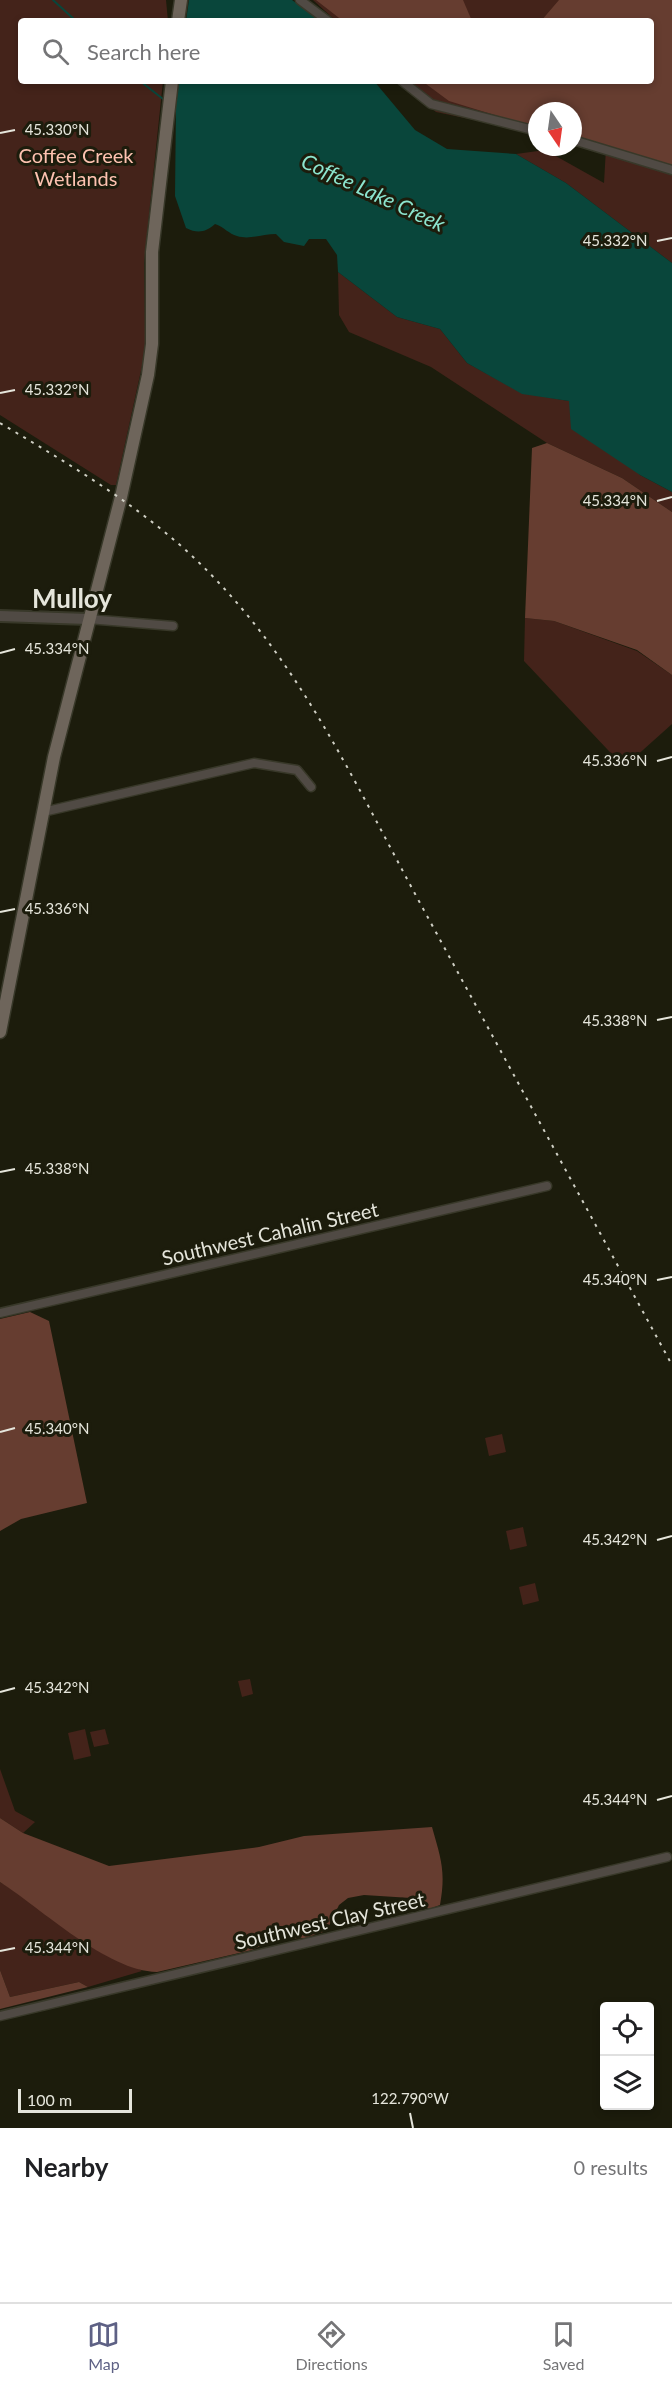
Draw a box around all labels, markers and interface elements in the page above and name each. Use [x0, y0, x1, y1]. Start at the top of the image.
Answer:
search box [18, 18, 654, 84]
icon: search [39, 35, 72, 68]
text: Search here [87, 38, 200, 65]
north arrow [528, 102, 582, 156]
text: 45.330°N [25, 120, 89, 138]
park label: Coffee Creek Wetlands [19, 143, 134, 190]
water label: Coffee Lake Creek [298, 147, 450, 236]
text: 45.332°N [583, 231, 647, 249]
text: 45.332°N [25, 380, 89, 398]
text: 45.334°N [583, 491, 647, 509]
district label: Mulloy [32, 582, 112, 614]
text: 45.334°N [25, 639, 89, 657]
text: 45.336°N [583, 751, 647, 769]
text: 45.336°N [25, 899, 89, 917]
text: 45.338°N [583, 1011, 647, 1029]
text: 45.338°N [25, 1159, 89, 1177]
street label: Southwest Cahalin Street [159, 1196, 380, 1270]
text: 45.340°N [583, 1270, 647, 1288]
text: 45.340°N [25, 1419, 89, 1437]
text: 45.342°N [583, 1530, 647, 1548]
text: 45.342°N [25, 1678, 89, 1696]
text: 45.344°N [583, 1790, 647, 1808]
street label: Southwest Clay Street [233, 1887, 427, 1954]
text: 45.344°N [25, 1938, 89, 1956]
map controls [600, 2002, 654, 2110]
button: locate [600, 2002, 654, 2056]
button: layers [600, 2056, 654, 2110]
scale bar [18, 2086, 132, 2114]
text: 122.790°W [371, 2089, 449, 2107]
text: 100 m [27, 2090, 72, 2109]
text: Nearby [24, 2151, 109, 2183]
text: 0 results [573, 2155, 648, 2179]
tab: Map [87, 2318, 120, 2373]
tab: Directions [295, 2318, 368, 2373]
tab: Saved [543, 2318, 584, 2373]

